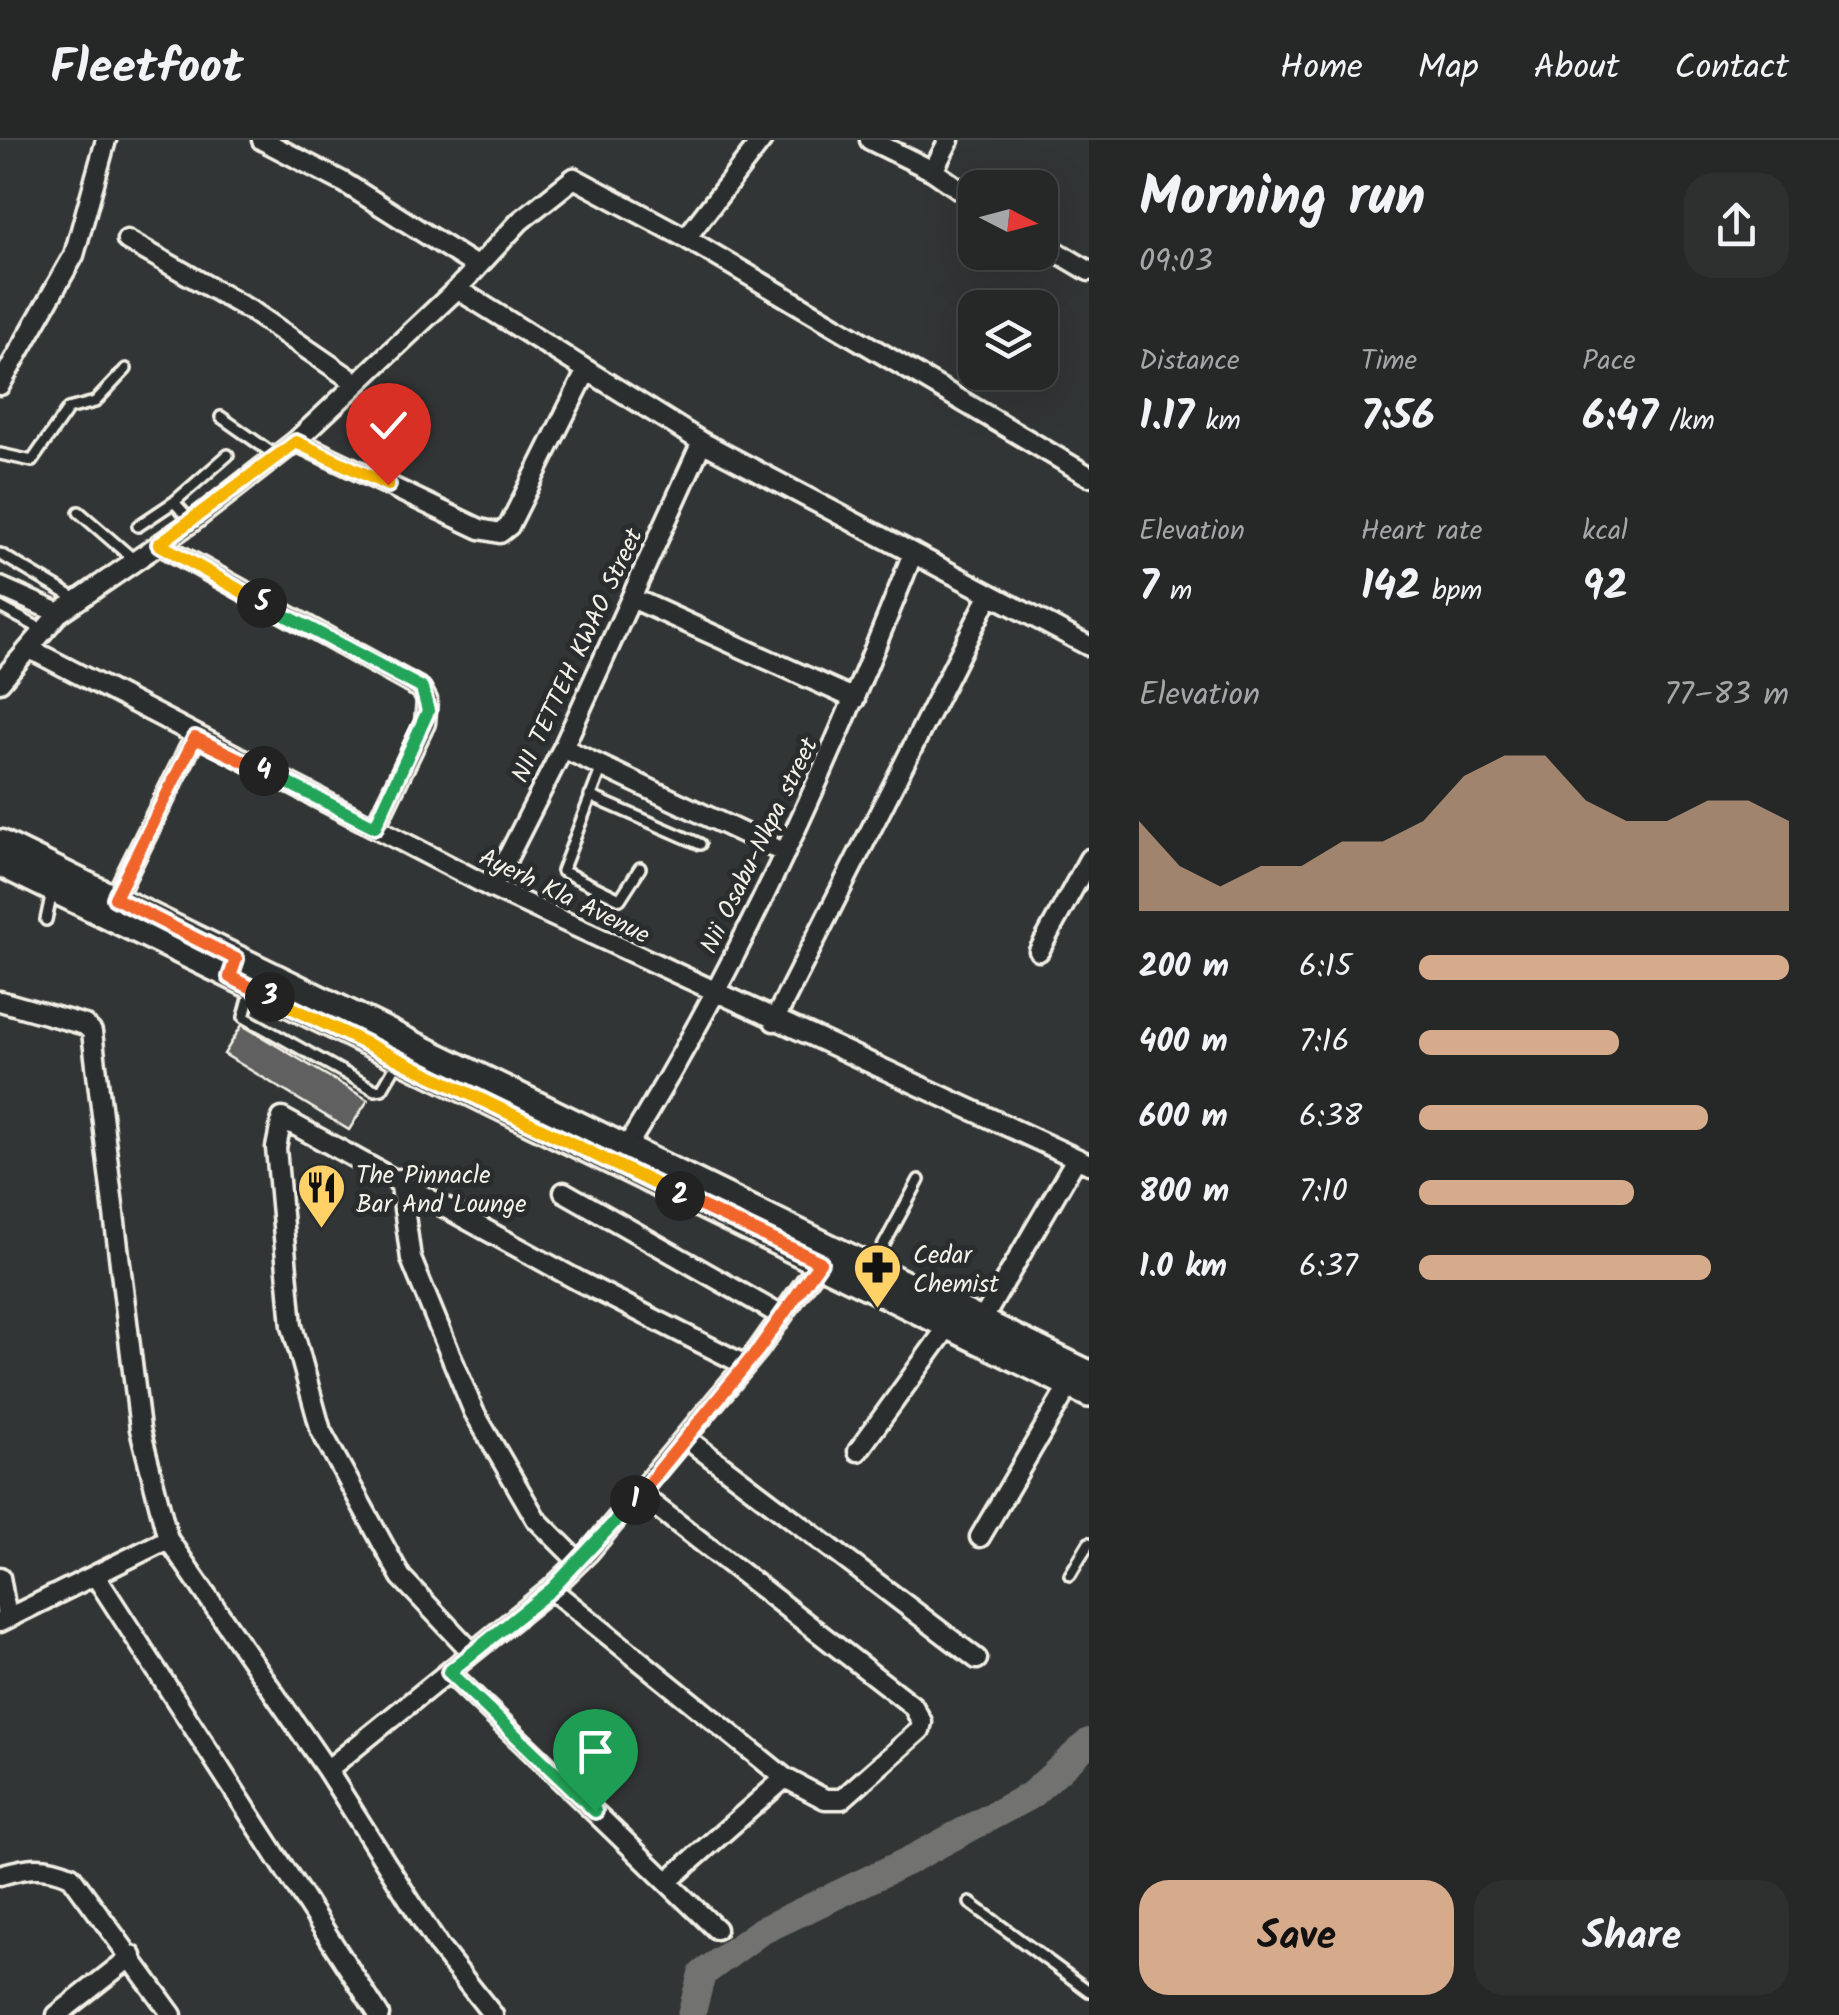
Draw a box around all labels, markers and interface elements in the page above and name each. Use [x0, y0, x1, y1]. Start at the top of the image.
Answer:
text: Fleetfoot [50, 31, 244, 107]
text: Home [1280, 41, 1363, 97]
text: Map [1418, 41, 1479, 97]
text: About [1534, 41, 1619, 97]
text: Contact [1674, 41, 1789, 97]
text: Morning run [1139, 156, 1426, 243]
north arrow [958, 170, 1058, 270]
map controls [958, 170, 1058, 390]
button: share [1684, 173, 1789, 278]
text: 09:03 [1139, 237, 1213, 288]
button: layers [958, 290, 1058, 390]
text: Distance [1139, 339, 1240, 384]
text: Time [1361, 339, 1417, 384]
text: Pace [1582, 339, 1636, 384]
pin [346, 383, 431, 486]
text: 1.17 [1139, 384, 1194, 451]
text: 7:56 [1361, 384, 1435, 451]
text: 6:47 [1582, 384, 1658, 451]
icon: check [361, 398, 416, 453]
text: km [1194, 399, 1241, 444]
text: /km [1658, 399, 1715, 444]
text: Elevation [1139, 509, 1245, 554]
text: Heart rate [1361, 509, 1482, 554]
text: kcal [1582, 509, 1628, 554]
street label: NII TETTEH KWAO Street [501, 522, 655, 790]
text: 7 [1139, 554, 1159, 621]
text: 142 [1361, 554, 1421, 621]
text: 92 [1582, 554, 1628, 621]
text: m [1159, 569, 1192, 614]
text: bpm [1421, 569, 1482, 614]
pin: 5 [237, 578, 287, 628]
text: 5 [255, 580, 269, 625]
text: Elevation [1139, 670, 1260, 721]
text: 77–83 m [1664, 670, 1789, 721]
street label: Nii Osabu-Nkpa street [690, 731, 830, 961]
pin: 4 [239, 746, 289, 796]
text: 4 [256, 748, 272, 793]
street label: Ayerh Kla Avenue [472, 838, 657, 956]
text: 200 m [1139, 942, 1229, 993]
text: 6:15 [1299, 942, 1352, 993]
pin: 3 [245, 972, 295, 1022]
text: 3 [262, 974, 278, 1019]
text: 400 m [1139, 1017, 1228, 1068]
text: 7:16 [1299, 1017, 1349, 1068]
text: 600 m [1139, 1092, 1228, 1143]
text: 6:38 [1299, 1092, 1362, 1143]
place label: The Pinnacle Bar And Lounge [356, 1156, 526, 1225]
restaurant icon: The Pinnacle Bar And Lounge [295, 1162, 347, 1230]
text: 800 m [1139, 1167, 1229, 1218]
text: 7:10 [1299, 1167, 1348, 1218]
pin: 2 [655, 1171, 705, 1221]
text: 2 [672, 1173, 688, 1218]
place label: Cedar Chemist [913, 1236, 999, 1305]
pharmacy icon: Cedar Chemist [852, 1242, 904, 1310]
text: 1.0 km [1139, 1242, 1227, 1293]
text: 6:37 [1299, 1242, 1358, 1293]
pin: 1 [610, 1475, 660, 1525]
text: 1 [631, 1477, 639, 1522]
pin [553, 1709, 638, 1812]
icon: arrive [568, 1724, 623, 1779]
button: Save [1139, 1880, 1454, 1995]
button: Share [1474, 1880, 1789, 1995]

